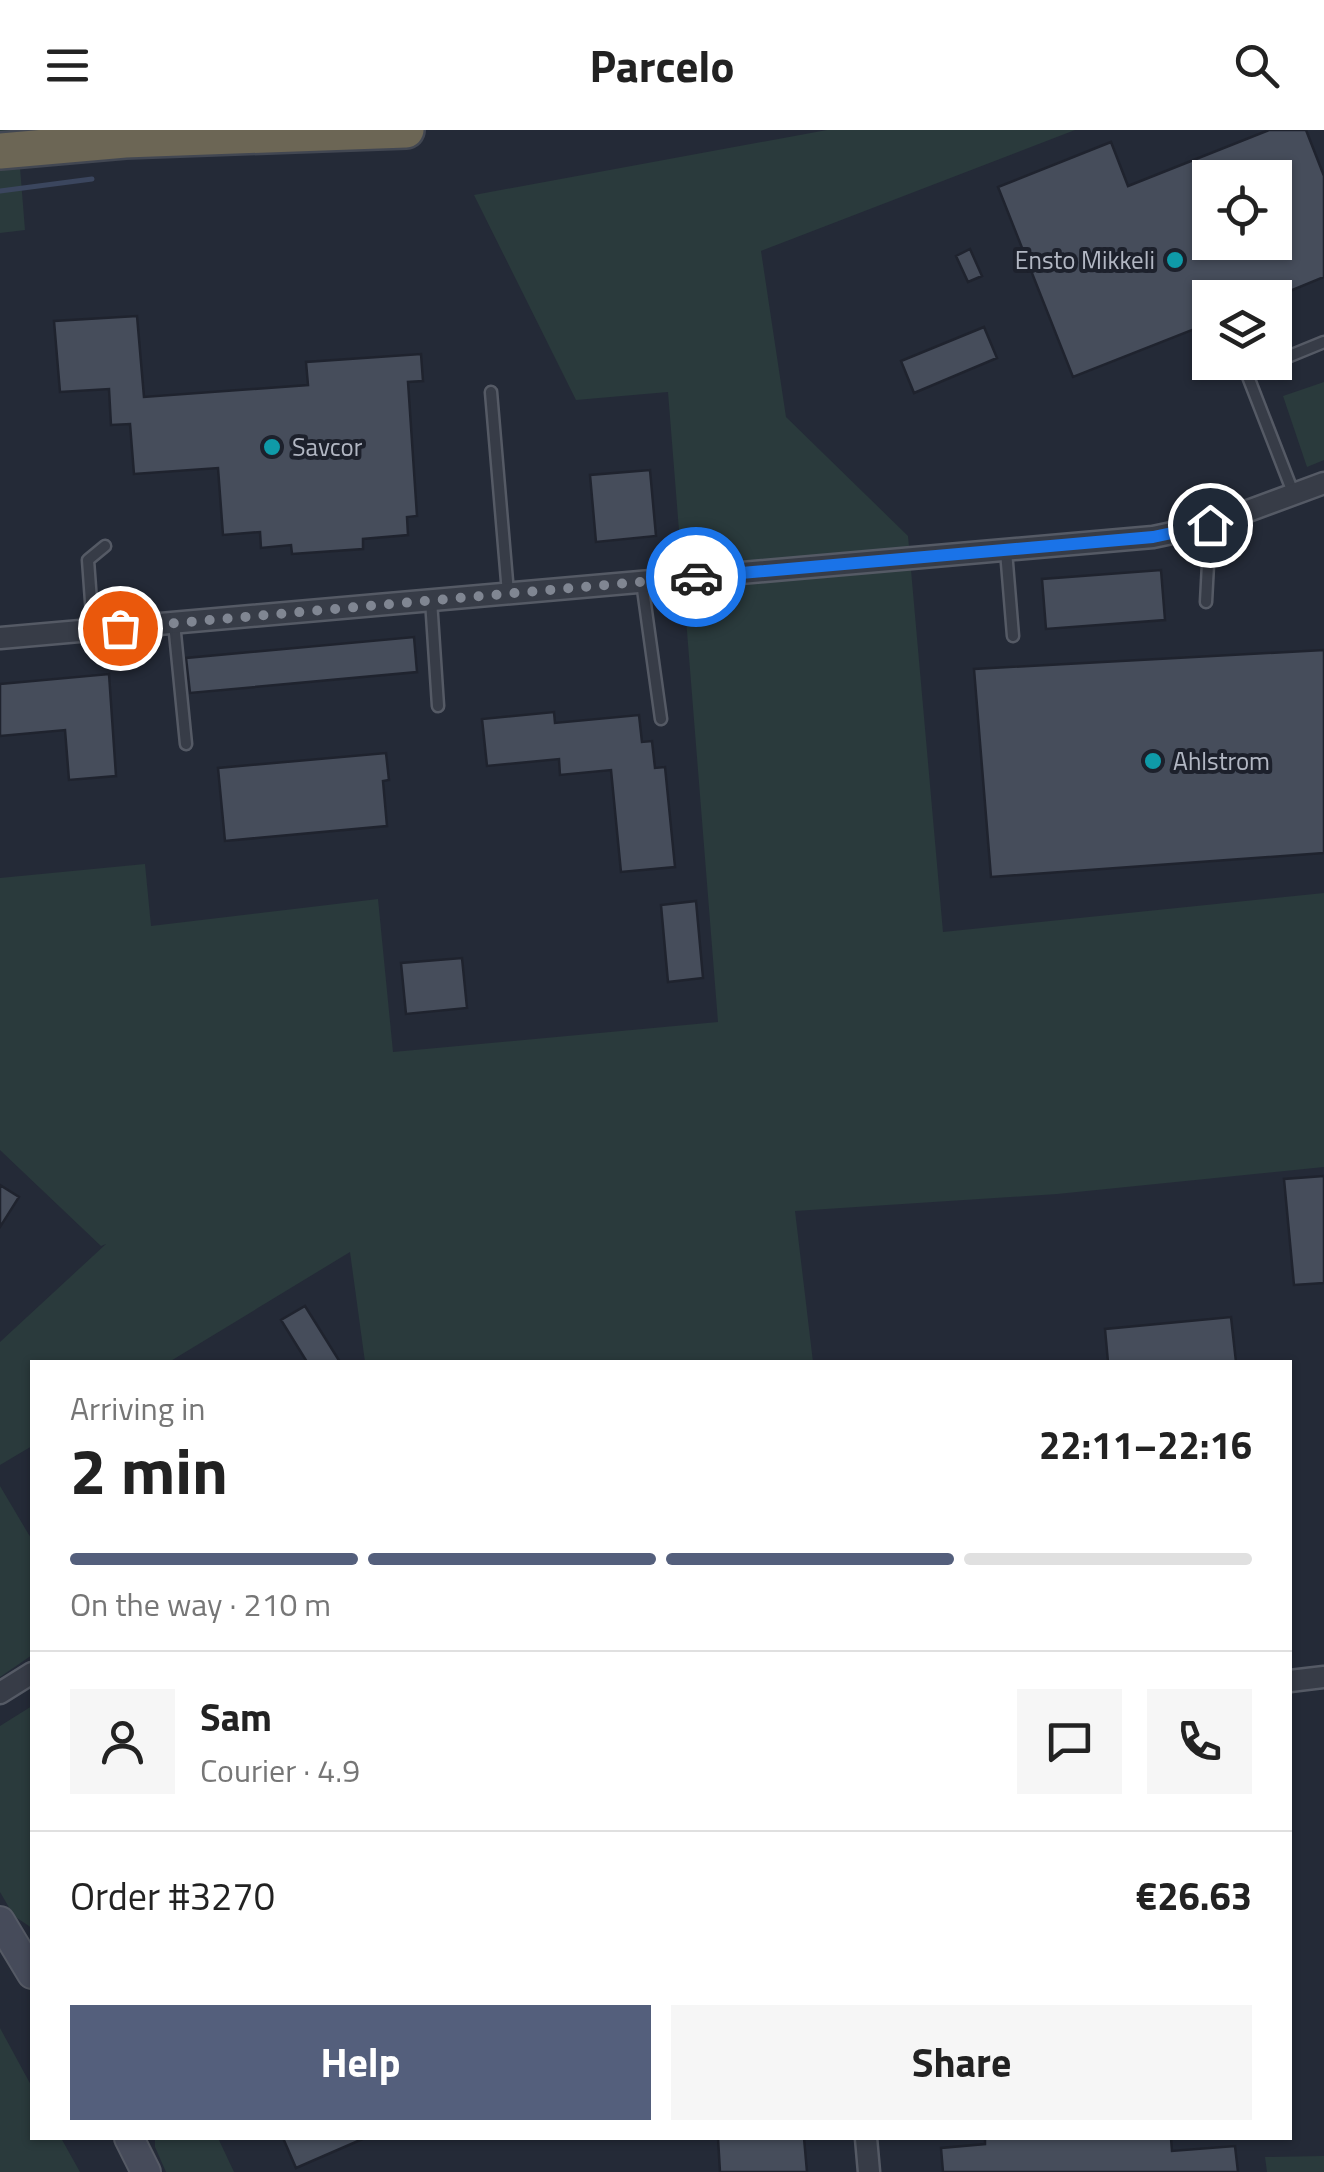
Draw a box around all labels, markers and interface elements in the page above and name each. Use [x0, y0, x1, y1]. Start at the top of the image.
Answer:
text: Parcelo [590, 31, 734, 99]
icon: menu [40, 38, 95, 93]
icon: search [1229, 38, 1284, 93]
map controls [1192, 160, 1292, 380]
button: locate [1192, 160, 1292, 260]
place label: Ensto Mikkeli [1015, 241, 1155, 279]
marker: Ensto Mikkeli [1164, 249, 1186, 271]
button: layers [1192, 280, 1292, 380]
place label: Savcor [292, 428, 363, 466]
marker: Savcor [261, 436, 283, 458]
pin [1168, 483, 1253, 568]
icon: home [1183, 498, 1238, 553]
courier [646, 527, 746, 627]
icon: car [669, 550, 724, 605]
pin [78, 586, 163, 671]
icon: bag [93, 601, 148, 656]
place label: Ahlstrom [1173, 742, 1270, 780]
marker: Ahlstrom [1142, 750, 1164, 772]
text: Arriving in [70, 1384, 206, 1432]
text: 22:11–22:16 [1039, 1416, 1252, 1474]
text: 2 min [70, 1420, 228, 1519]
text: On the way · 210 m [70, 1580, 331, 1628]
text: Sam [200, 1688, 272, 1746]
button: person [70, 1689, 175, 1794]
button: chat [1017, 1689, 1122, 1794]
button: phone [1147, 1689, 1252, 1794]
text: Courier · 4.9 [200, 1746, 360, 1794]
text: Order #3270 [70, 1867, 275, 1925]
text: €26.63 [1136, 1867, 1252, 1925]
button: Help [70, 2005, 651, 2120]
button: Share [671, 2005, 1252, 2120]

